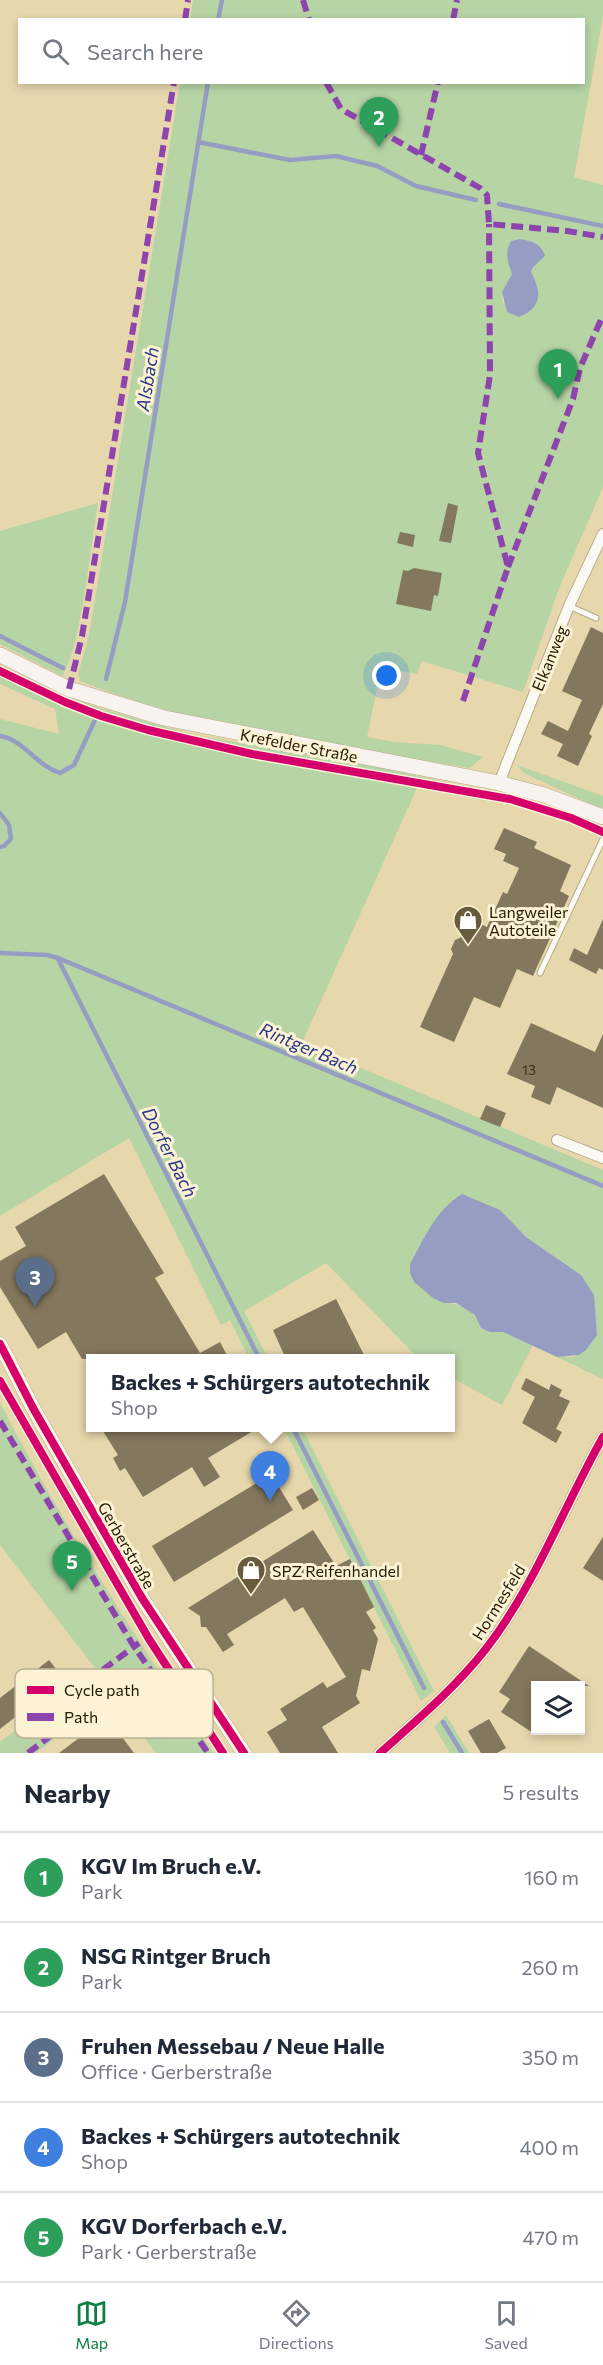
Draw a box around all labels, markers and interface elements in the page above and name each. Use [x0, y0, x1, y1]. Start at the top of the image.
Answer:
search box [18, 18, 585, 84]
icon: search [39, 35, 72, 68]
text: Search here [87, 38, 203, 65]
pin: 2 [360, 98, 398, 147]
water label: Alsbach [131, 345, 163, 414]
pin: 1 [538, 350, 578, 399]
street label: Elkanweg [527, 622, 571, 694]
your location [372, 661, 401, 690]
street label: Krefelder Straße [239, 724, 359, 766]
place label: Langweiler Autoteile [489, 902, 569, 939]
shop icon: Langweiler Autoteile [452, 904, 484, 946]
water label: Rintger Bach [257, 1017, 361, 1079]
house number: 13 [522, 1061, 536, 1078]
water label: Dorfer Bach [138, 1103, 202, 1201]
pin: 3 [15, 1258, 54, 1307]
popup [86, 1354, 455, 1432]
text: Backes + Schürgers autotechnik [111, 1368, 430, 1395]
text: Shop [111, 1395, 158, 1419]
pin: 4 [250, 1452, 290, 1501]
street label: Gerberstraße [94, 1498, 160, 1592]
pin: 5 [52, 1542, 92, 1591]
shop icon: SPZ Reifenhandel [235, 1554, 267, 1596]
place label: SPZ Reifenhandel [272, 1561, 400, 1580]
street label: Hormesfeld [467, 1561, 529, 1643]
legend [15, 1669, 213, 1738]
text: Cycle path [64, 1680, 140, 1699]
map controls [531, 1681, 585, 1735]
button: layers [531, 1681, 585, 1735]
text: Path [64, 1707, 98, 1726]
text: Nearby [24, 1777, 111, 1808]
text: 5 results [503, 1780, 579, 1804]
text: KGV Im Bruch e.V. [81, 1852, 261, 1879]
text: 1 [39, 1865, 48, 1889]
text: 160 m [524, 1865, 579, 1889]
text: Park [81, 1879, 123, 1903]
text: NSG Rintger Bruch [81, 1942, 271, 1969]
text: 2 [38, 1955, 49, 1979]
text: 260 m [521, 1955, 579, 1979]
text: Park [81, 1969, 123, 1993]
text: Fruhen Messebau / Neue Halle [81, 2032, 385, 2059]
text: 3 [38, 2045, 49, 2069]
text: 350 m [522, 2045, 579, 2069]
text: Office · Gerberstraße [81, 2059, 272, 2083]
text: Backes + Schürgers autotechnik [81, 2122, 400, 2149]
text: 4 [37, 2135, 50, 2159]
text: 400 m [520, 2135, 579, 2159]
text: Shop [81, 2149, 128, 2173]
text: KGV Dorferbach e.V. [81, 2212, 287, 2239]
text: 5 [38, 2225, 49, 2249]
text: 470 m [523, 2225, 579, 2249]
text: Park · Gerberstraße [81, 2239, 257, 2263]
tab: Map [75, 2297, 108, 2352]
tab: Directions [259, 2297, 334, 2352]
tab: Saved [484, 2297, 528, 2352]

